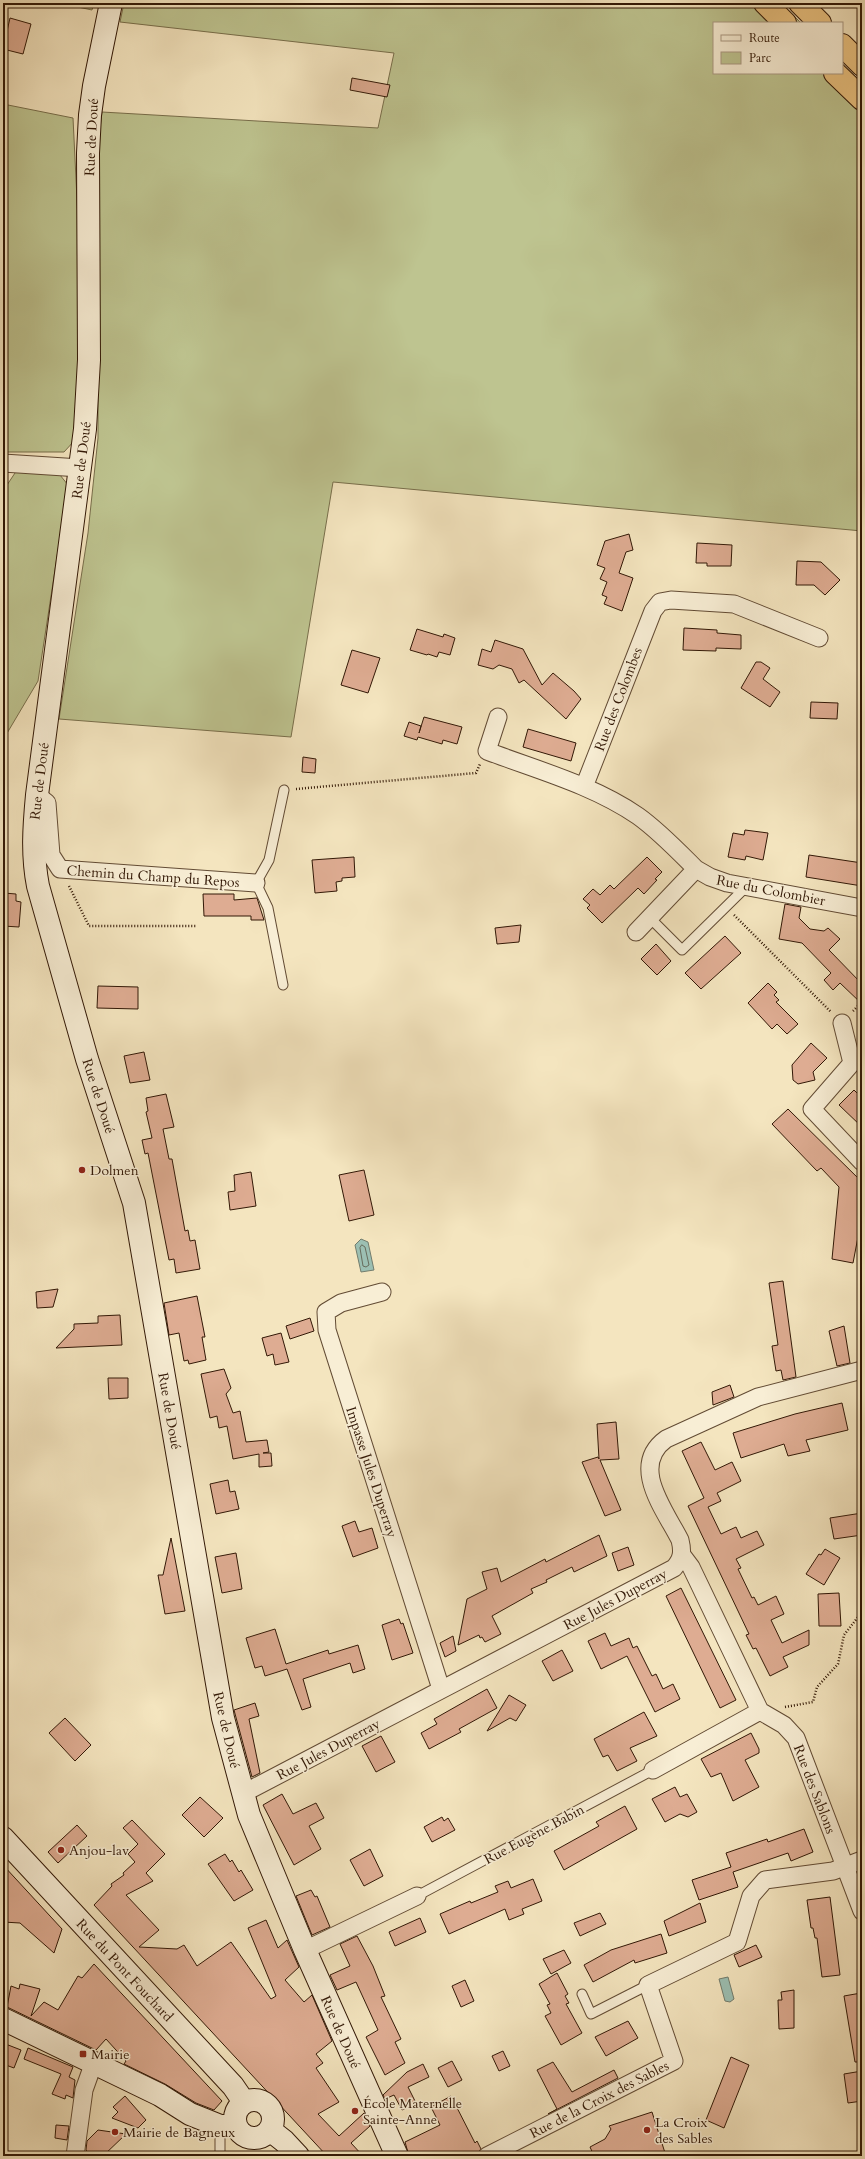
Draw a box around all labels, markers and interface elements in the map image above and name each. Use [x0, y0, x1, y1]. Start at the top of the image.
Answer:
legend [713, 22, 843, 74]
text: Route [749, 30, 780, 46]
text: Parc [749, 50, 772, 66]
street label: Rue de Doué [80, 98, 103, 177]
street label: Rue de Doué [67, 420, 96, 500]
street label: Rue des Colombes [590, 644, 647, 754]
street label: Rue de Doué [25, 741, 54, 821]
street label: Chemin du Champ du Repos [66, 861, 240, 892]
street label: Rue du Colombier [715, 871, 828, 911]
street label: Rue de Doué [77, 1056, 120, 1136]
place label: Dolmen [90, 1161, 139, 1180]
marker: Dolmen [77, 1165, 87, 1175]
street label: Rue de Doué [153, 1371, 186, 1451]
street label: Impasse Jules Duperray [341, 1404, 402, 1541]
street label: Rue Jules Duperray [560, 1564, 671, 1635]
street label: Rue de Doué [208, 1690, 245, 1770]
street label: Rue Jules Duperray [273, 1714, 384, 1785]
street label: Rue des Sablons [789, 1742, 840, 1837]
street label: Rue Eugène Babin [481, 1800, 588, 1869]
place label: Anjou-lav [69, 1841, 130, 1860]
marker: Anjou-lav [56, 1845, 66, 1855]
street label: Rue du Pont Fouchard [72, 1915, 178, 2026]
street label: Rue de Doué [316, 1993, 365, 2072]
place label: Mairie [91, 2045, 130, 2064]
marker: Mairie [78, 2049, 88, 2059]
street label: Rue de la Croix des Sables [526, 2056, 672, 2143]
place label: École Maternelle Sainte-Anne [363, 2094, 462, 2129]
marker: École Maternelle Sainte-Anne [350, 2106, 360, 2116]
place label: La Croix des Sables [655, 2113, 713, 2148]
place label: Mairie de Bagneux [123, 2123, 235, 2142]
marker: La Croix des Sables [642, 2125, 652, 2135]
marker: Mairie de Bagneux [110, 2127, 120, 2137]

